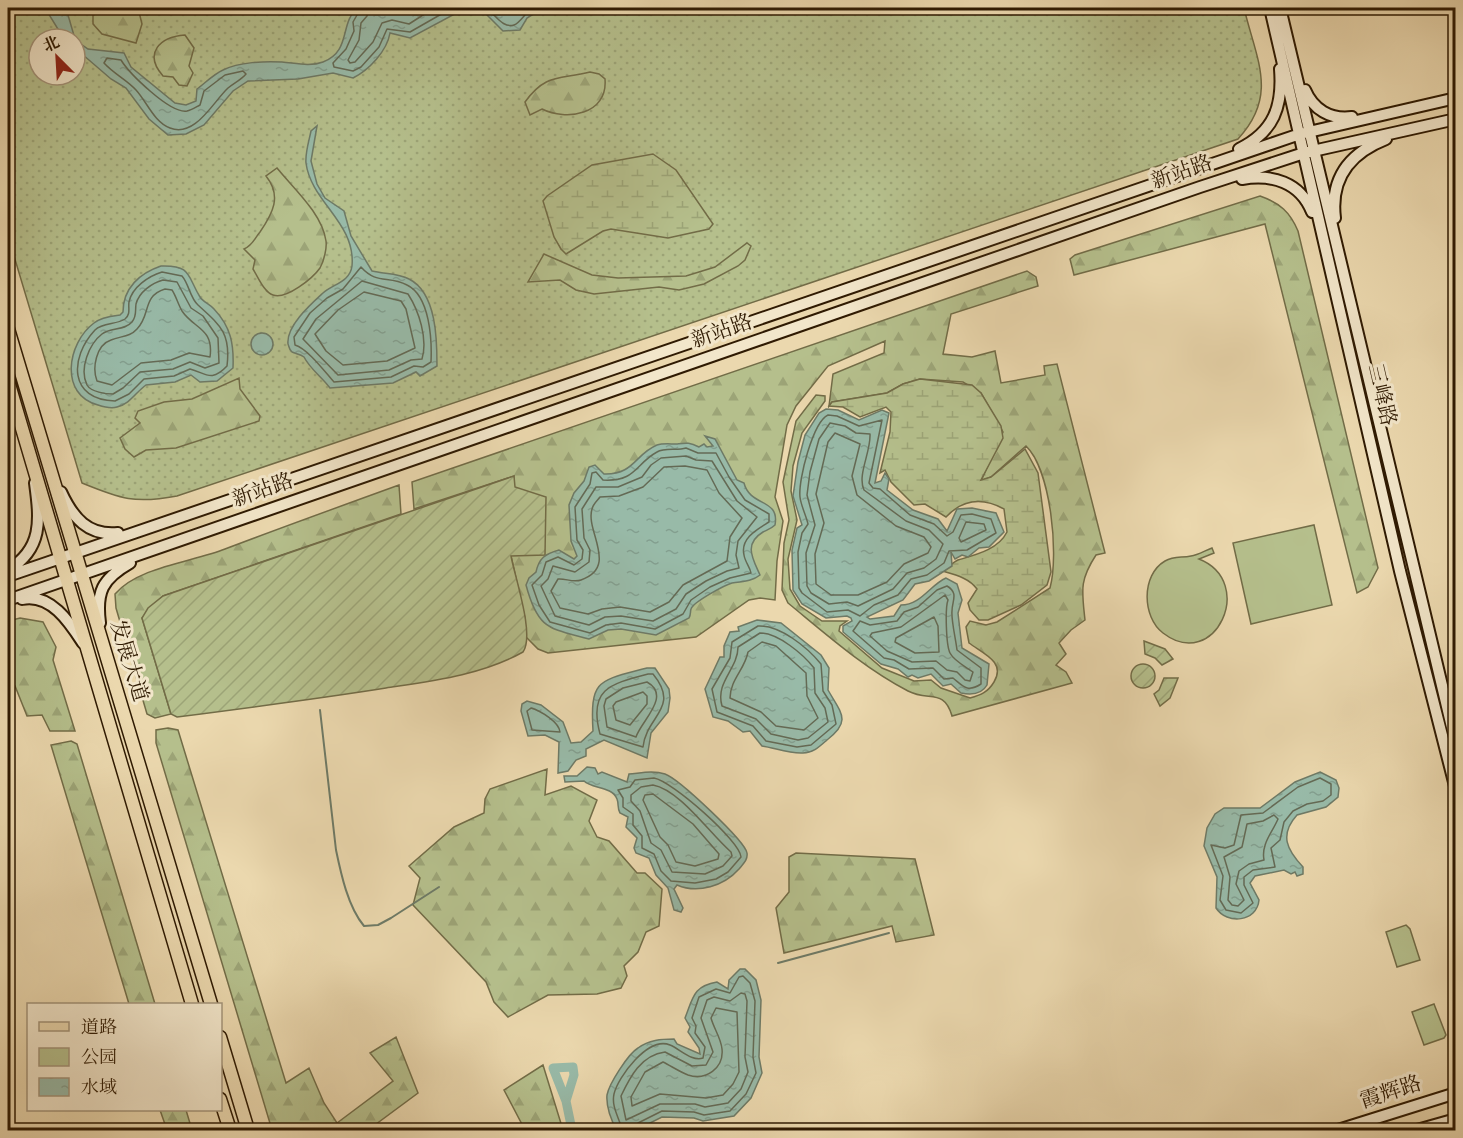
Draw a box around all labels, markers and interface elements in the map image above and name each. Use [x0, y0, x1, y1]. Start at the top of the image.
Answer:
north arrow [27, 27, 87, 87]
text: 北 [40, 32, 64, 58]
street label: 新站路 [1147, 149, 1217, 197]
street label: 新站路 [687, 308, 757, 356]
street label: 三峰路 [1360, 361, 1402, 429]
street label: 新站路 [228, 467, 298, 515]
street label: 发展大道 [102, 617, 154, 705]
legend [27, 1003, 222, 1111]
text: 道路 [81, 1016, 117, 1041]
text: 公园 [81, 1046, 117, 1071]
street label: 霞辉路 [1357, 1069, 1425, 1117]
text: 水域 [81, 1076, 117, 1101]

